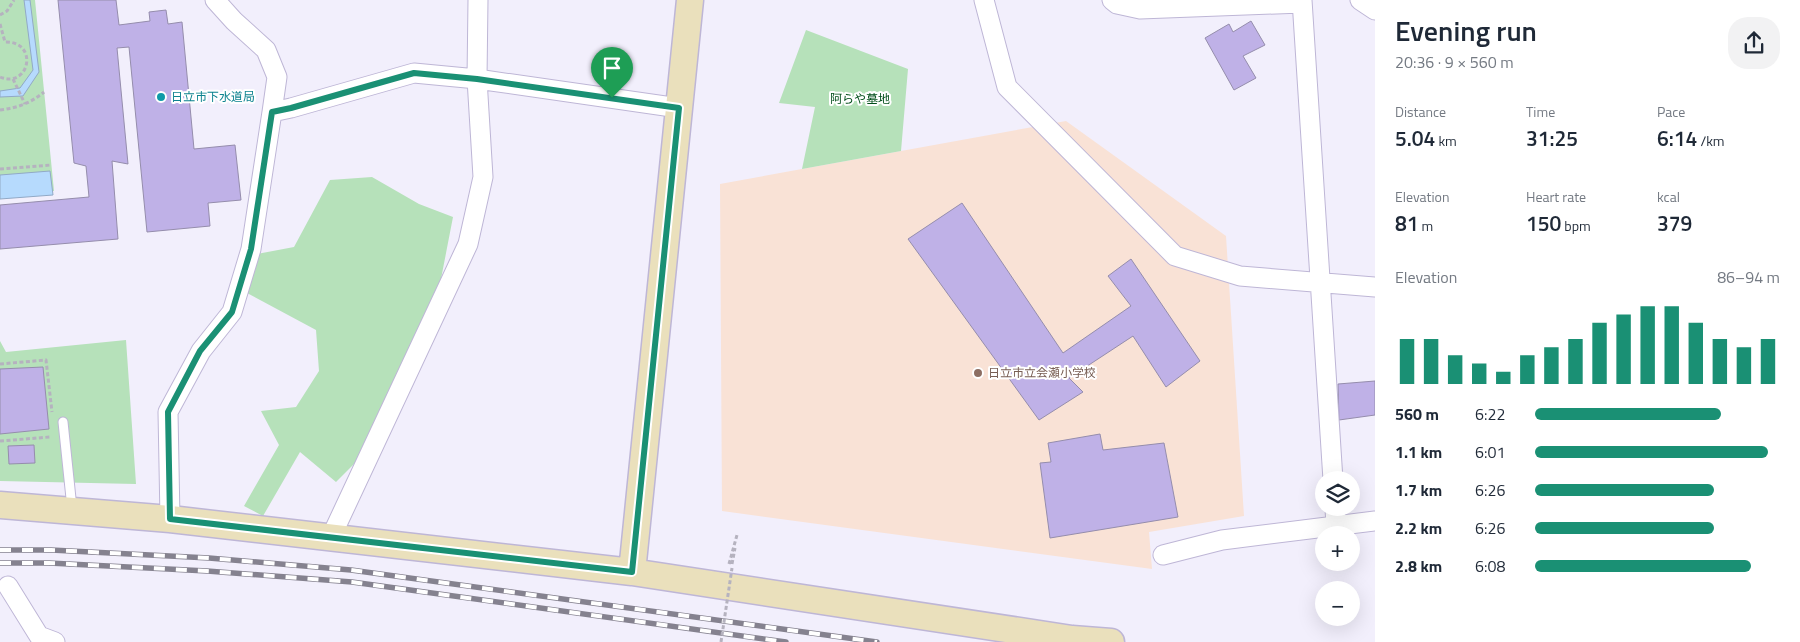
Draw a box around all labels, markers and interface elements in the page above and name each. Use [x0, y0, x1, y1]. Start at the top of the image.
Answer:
text: Evening run [1395, 9, 1537, 52]
button: share [1728, 17, 1780, 69]
pin [591, 47, 633, 98]
text: 20:36 · 9 × 560 m [1395, 50, 1514, 74]
icon: arrive [598, 54, 626, 82]
place label: 日立市下水道局 [171, 87, 255, 106]
park label: 阿らや墓地 [830, 89, 890, 108]
marker: 日立市下水道局 [155, 91, 167, 103]
text: Distance [1395, 101, 1446, 122]
text: Time [1526, 101, 1555, 122]
text: Pace [1657, 101, 1685, 122]
text: 5.04 [1395, 122, 1435, 154]
text: 31:25 [1526, 122, 1578, 154]
text: 6:14 [1657, 122, 1697, 154]
text: km [1435, 130, 1457, 151]
text: /km [1697, 130, 1725, 151]
text: Elevation [1395, 186, 1449, 207]
text: Heart rate [1526, 186, 1586, 207]
text: kcal [1657, 186, 1680, 207]
text: 81 [1395, 207, 1419, 239]
text: 150 [1526, 207, 1561, 239]
text: 379 [1657, 207, 1692, 239]
text: m [1419, 215, 1433, 236]
text: bpm [1561, 215, 1591, 236]
text: Elevation [1395, 265, 1457, 289]
text: 86–94 m [1717, 265, 1780, 289]
place label: 日立市立会瀬小学校 [988, 363, 1096, 382]
marker: 日立市立会瀬小学校 [972, 367, 984, 379]
text: 560 m [1395, 402, 1439, 426]
text: 6:22 [1475, 402, 1505, 426]
text: 1.1 km [1395, 440, 1442, 464]
text: 6:01 [1475, 440, 1505, 464]
map controls [1315, 471, 1360, 626]
button: layers [1315, 471, 1360, 516]
text: 1.7 km [1395, 478, 1442, 502]
text: 6:26 [1475, 478, 1505, 502]
text: 2.2 km [1395, 516, 1442, 540]
text: 6:26 [1475, 516, 1505, 540]
button: + [1315, 526, 1360, 571]
text: 2.8 km [1395, 554, 1442, 578]
text: 6:08 [1475, 554, 1505, 578]
button: − [1315, 581, 1360, 626]

